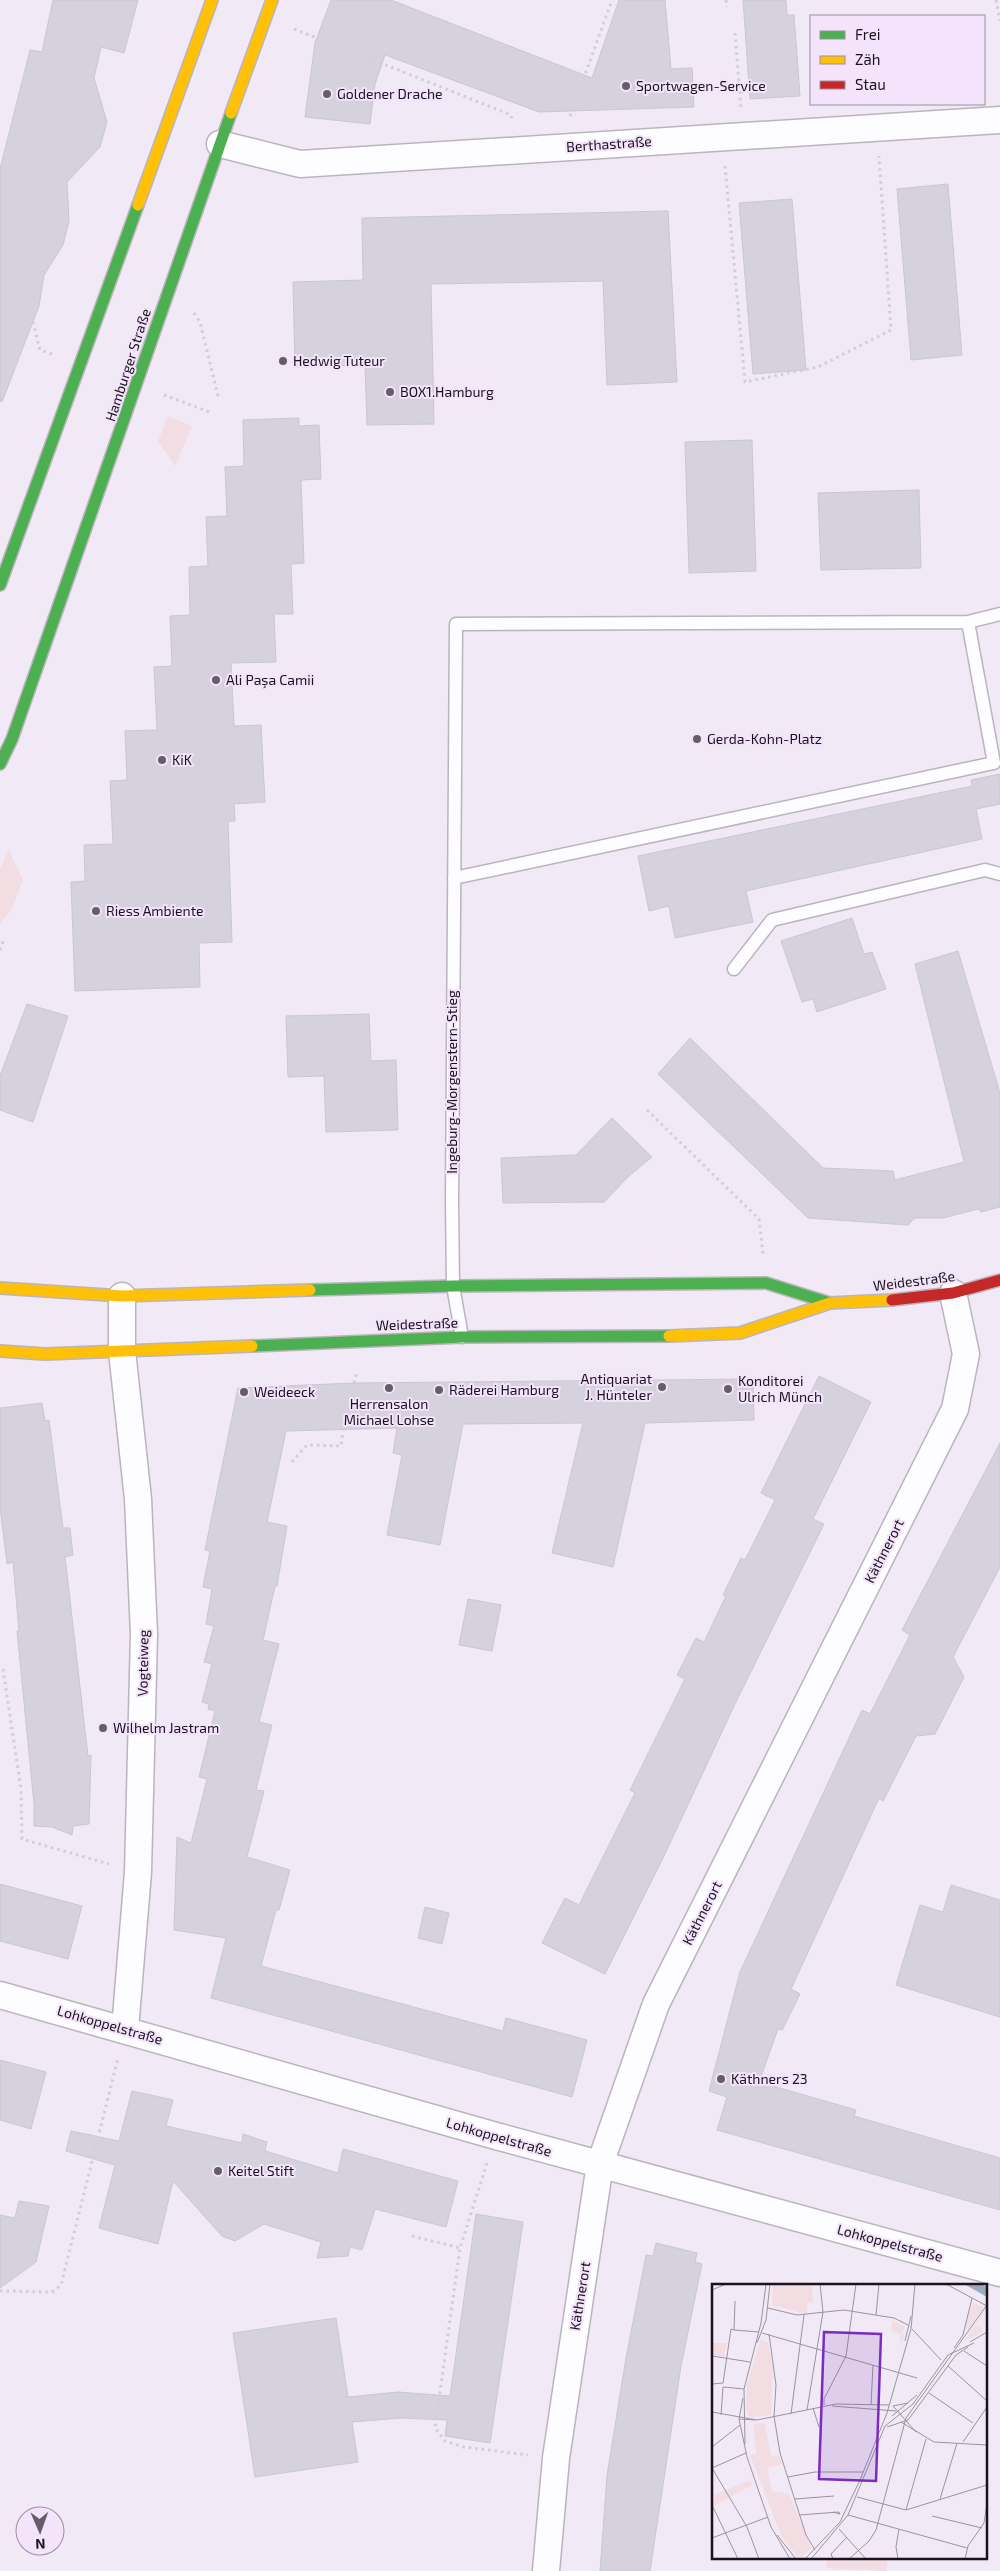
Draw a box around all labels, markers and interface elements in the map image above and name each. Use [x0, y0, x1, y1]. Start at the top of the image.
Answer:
legend [810, 15, 985, 105]
text: Frei [855, 25, 880, 43]
text: Zäh [855, 50, 880, 68]
text: Stau [855, 75, 886, 93]
place label: Sportwagen-Service [636, 77, 766, 94]
marker: Sportwagen-Service [620, 80, 632, 92]
place label: Goldener Drache [337, 85, 443, 102]
marker: Goldener Drache [321, 88, 333, 100]
street label: Berthastraße [566, 132, 652, 155]
street label: Hamburger Straße [101, 306, 154, 424]
place label: Hedwig Tuteur [293, 352, 385, 369]
marker: Hedwig Tuteur [277, 355, 289, 367]
place label: BOX1.Hamburg [400, 383, 494, 400]
marker: BOX1.Hamburg [384, 386, 396, 398]
place label: Ali Paşa Camii [226, 671, 314, 689]
marker: Ali Paşa Camii [210, 674, 222, 686]
place label: Gerda-Kohn-Platz [707, 730, 822, 747]
marker: Gerda-Kohn-Platz [691, 733, 703, 745]
place label: KiK [172, 751, 193, 768]
marker: KiK [156, 754, 168, 766]
place label: Riess Ambiente [106, 902, 204, 919]
marker: Riess Ambiente [90, 905, 102, 917]
street label: Ingeburg-Morgenstern-Stieg [443, 990, 460, 1174]
street label: Weidestraße [872, 1267, 956, 1294]
street label: Weidestraße [376, 1314, 458, 1333]
place label: Antiquariat J. Hünteler [581, 1370, 652, 1403]
place label: Konditorei Ulrich Münch [738, 1372, 822, 1405]
place label: Räderei Hamburg [449, 1381, 559, 1398]
marker: Antiquariat J. Hünteler [656, 1381, 668, 1393]
marker: Herrensalon Michael Lohse [383, 1382, 395, 1394]
place label: Weideeck [254, 1383, 315, 1400]
marker: Konditorei Ulrich Münch [722, 1383, 734, 1395]
marker: Räderei Hamburg [433, 1384, 445, 1396]
marker: Weideeck [238, 1386, 250, 1398]
place label: Herrensalon Michael Lohse [344, 1395, 434, 1428]
street label: Käthnerort [860, 1516, 907, 1586]
street label: Vogteiweg [133, 1629, 152, 1697]
place label: Wilhelm Jastram [113, 1719, 219, 1736]
marker: Wilhelm Jastram [97, 1722, 109, 1734]
street label: Käthnerort [678, 1878, 725, 1948]
street label: Lohkoppelstraße [56, 2001, 165, 2048]
place label: Käthners 23 [731, 2070, 808, 2087]
marker: Käthners 23 [715, 2073, 727, 2085]
street label: Lohkoppelstraße [445, 2113, 554, 2160]
place label: Keitel Stift [228, 2162, 294, 2179]
marker: Keitel Stift [212, 2165, 224, 2177]
street label: Lohkoppelstraße [835, 2220, 945, 2265]
street label: Käthnerort [566, 2260, 593, 2332]
inset map [712, 2284, 988, 2558]
north arrow [15, 2506, 65, 2556]
text: N [35, 2536, 46, 2553]

